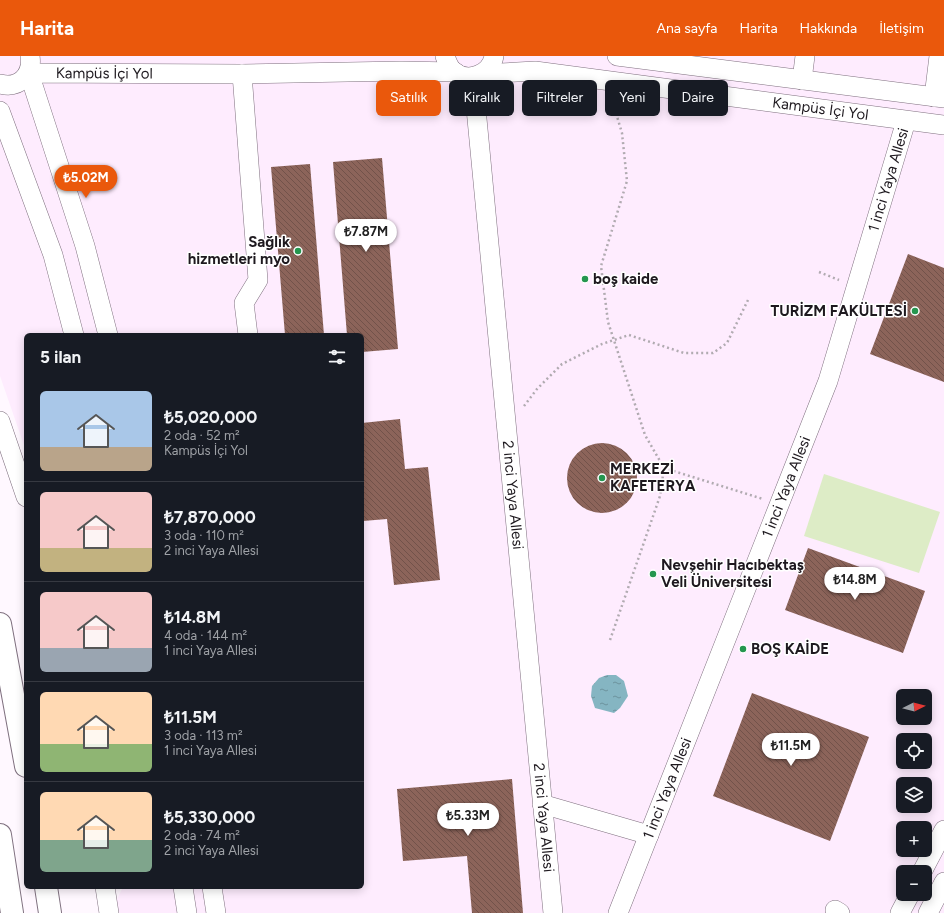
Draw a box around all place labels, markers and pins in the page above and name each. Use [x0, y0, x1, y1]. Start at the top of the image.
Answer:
pin: ₺5.02M [53, 165, 119, 199]
pin: ₺7.87M [333, 219, 399, 253]
place label: Sağlık hizmetleri myo [188, 233, 290, 268]
marker: Sağlık hizmetleri myo [293, 246, 303, 256]
place label: boş kaide [593, 270, 659, 288]
marker: boş kaide [580, 274, 590, 284]
place label: TURİZM FAKÜLTESİ [770, 301, 907, 320]
marker: TURİZM FAKÜLTESİ [910, 306, 920, 316]
place label: MERKEZİ KAFETERYA [610, 459, 696, 495]
marker: MERKEZİ KAFETERYA [597, 473, 607, 483]
place label: Nevşehir Hacıbektaş Veli Üniversitesi [661, 556, 804, 591]
pin: ₺14.8M [822, 567, 888, 601]
marker: Nevşehir Hacıbektaş Veli Üniversitesi [648, 569, 658, 579]
place label: BOŞ KAİDE [751, 639, 829, 658]
marker: BOŞ KAİDE [738, 644, 748, 654]
pin: ₺11.5M [758, 733, 824, 767]
pin: ₺5.33M [435, 803, 501, 837]

